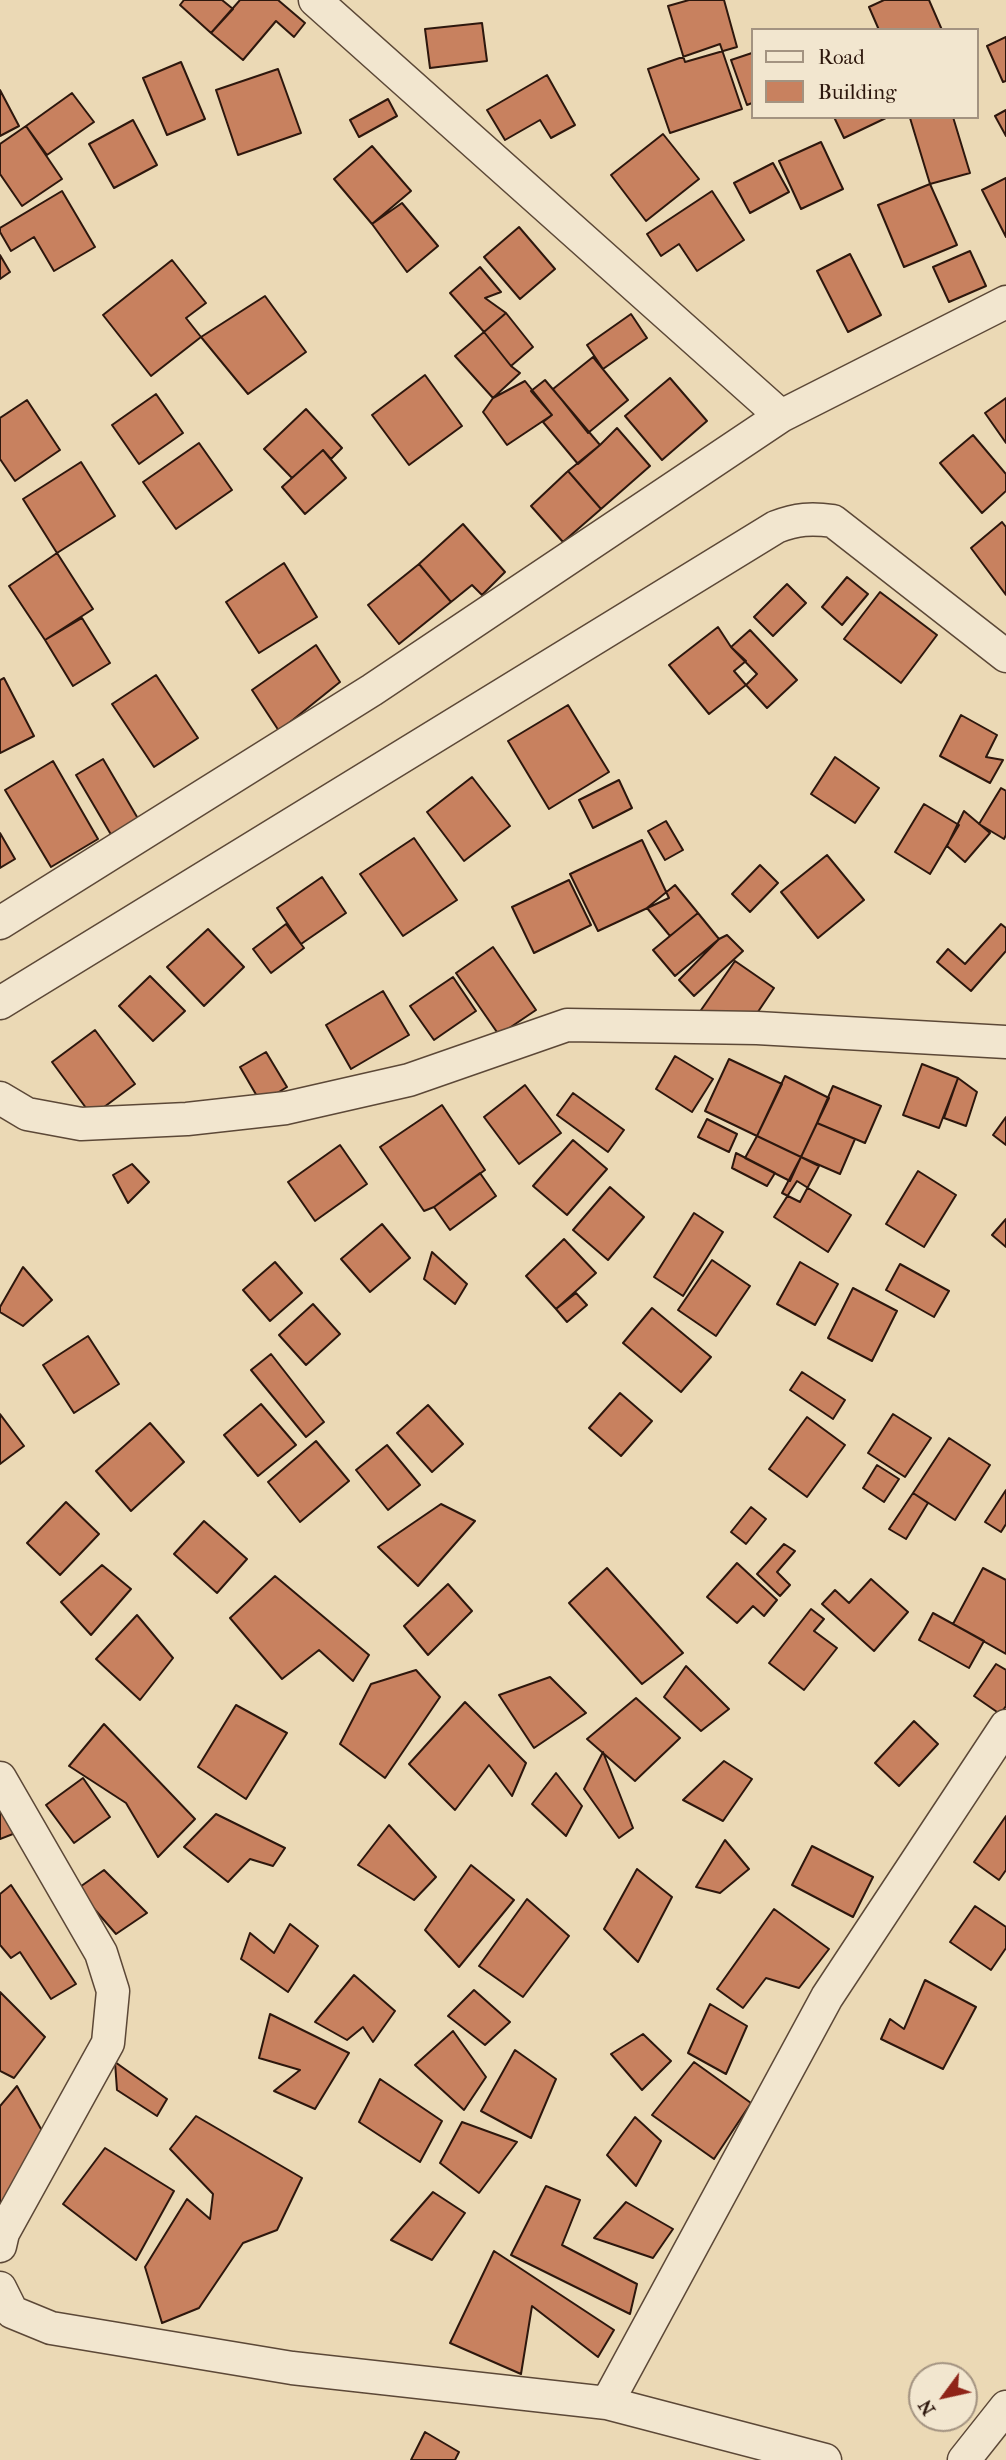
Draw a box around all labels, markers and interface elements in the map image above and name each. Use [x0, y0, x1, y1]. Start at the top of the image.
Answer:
legend [750, 28, 978, 119]
text: Road [818, 45, 865, 69]
text: Building [818, 80, 896, 104]
north arrow [908, 2362, 978, 2432]
text: N [914, 2395, 940, 2419]

